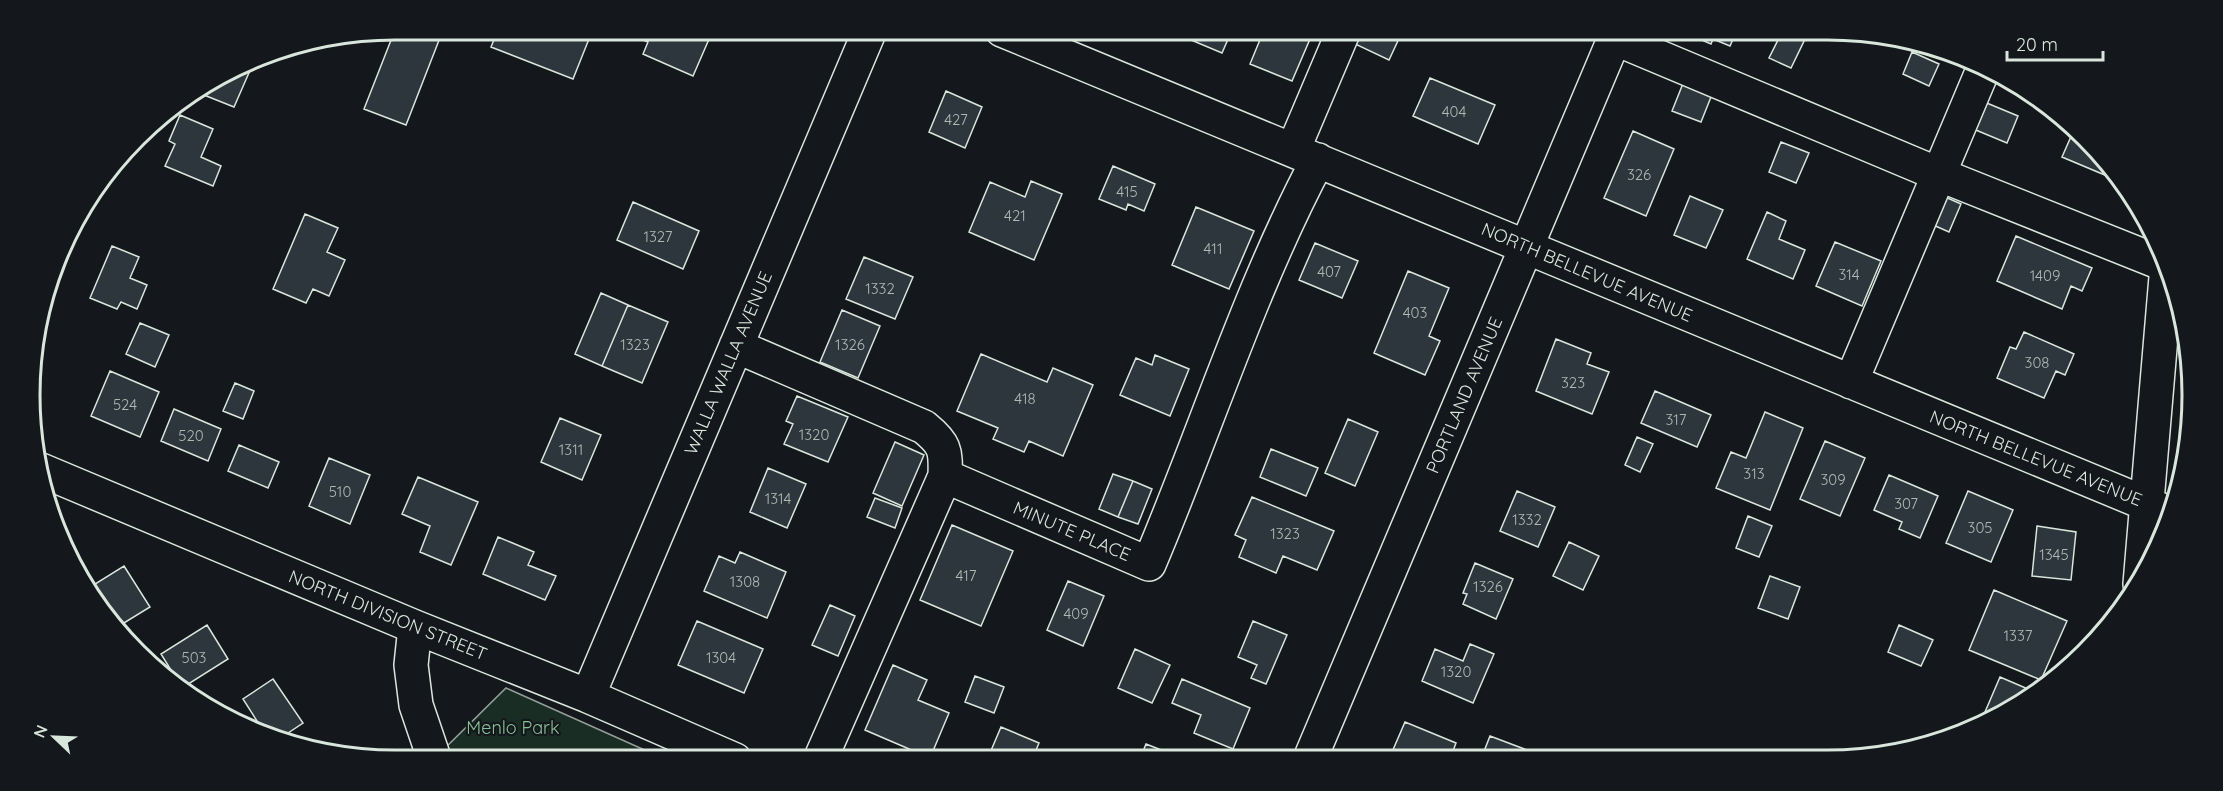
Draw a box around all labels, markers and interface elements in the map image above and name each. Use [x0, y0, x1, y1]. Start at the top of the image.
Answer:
scale bar [2007, 24, 2103, 62]
text: 20 m [2016, 33, 2058, 56]
house number: 404 [1442, 102, 1466, 121]
house number: 427 [944, 110, 968, 129]
house number: 326 [1627, 165, 1651, 184]
house number: 415 [1116, 182, 1138, 201]
house number: 421 [1004, 206, 1026, 225]
street label: NORTH BELLEVUE AVENUE [1478, 217, 1696, 327]
house number: 1327 [643, 227, 673, 246]
house number: 411 [1204, 239, 1222, 258]
house number: 407 [1317, 262, 1341, 281]
house number: 314 [1838, 265, 1860, 284]
house number: 1409 [2030, 266, 2060, 285]
street label: WALLA WALLA AVENUE [679, 268, 777, 458]
house number: 1332 [865, 279, 895, 298]
house number: 403 [1403, 303, 1427, 322]
street label: PORTLAND AVENUE [1421, 313, 1507, 477]
house number: 1323 [620, 335, 650, 354]
house number: 1326 [835, 335, 865, 354]
house number: 308 [2025, 353, 2049, 372]
house number: 323 [1561, 373, 1585, 392]
house number: 418 [1014, 389, 1036, 408]
house number: 524 [113, 395, 137, 414]
street label: NORTH BELLEVUE AVENUE [1926, 405, 2146, 511]
house number: 317 [1665, 410, 1687, 429]
house number: 1320 [799, 425, 829, 444]
house number: 520 [178, 426, 204, 445]
house number: 1311 [559, 440, 583, 459]
house number: 313 [1743, 464, 1765, 483]
house number: 309 [1820, 470, 1846, 489]
house number: 510 [329, 482, 351, 501]
house number: 1314 [765, 489, 791, 508]
house number: 307 [1894, 494, 1918, 513]
street label: MINUTE PLACE [1010, 496, 1134, 566]
house number: 1332 [1512, 510, 1542, 529]
house number: 305 [1968, 518, 1992, 537]
house number: 1323 [1270, 524, 1300, 543]
house number: 1345 [2039, 545, 2069, 564]
street label: NORTH DIVISION STREET [285, 565, 491, 665]
house number: 417 [955, 566, 977, 585]
house number: 1308 [730, 572, 760, 591]
house number: 1326 [1473, 577, 1503, 596]
house number: 409 [1063, 604, 1089, 623]
house number: 1337 [2004, 626, 2033, 645]
house number: 503 [182, 648, 207, 667]
house number: 1304 [706, 648, 736, 667]
house number: 1320 [1441, 662, 1471, 681]
north arrow [24, 707, 84, 767]
park label: Menlo Park [466, 716, 560, 739]
text: N [29, 722, 52, 740]

